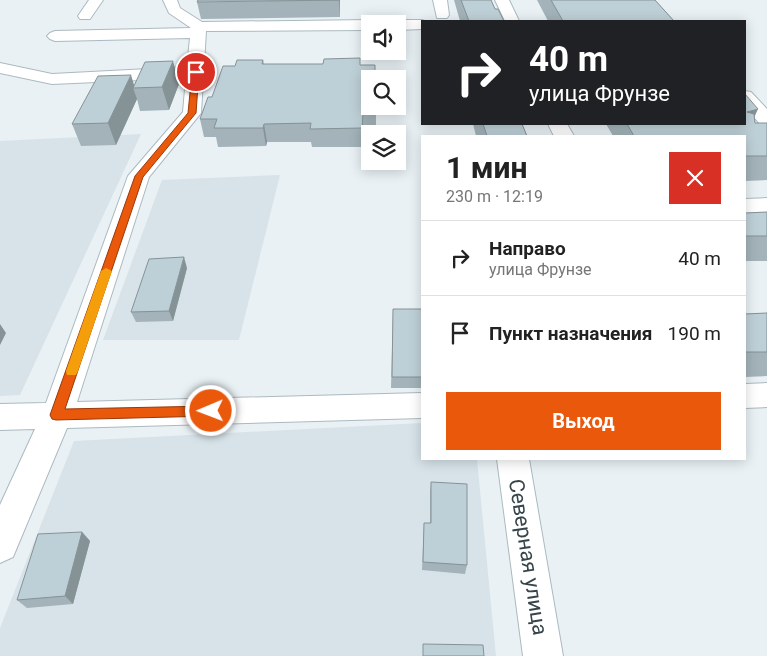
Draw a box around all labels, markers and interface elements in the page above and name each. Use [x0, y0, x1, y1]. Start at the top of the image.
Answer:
map controls [361, 15, 406, 170]
button: sound [361, 15, 406, 60]
text: 40 m [529, 39, 608, 80]
icon: right [446, 40, 511, 105]
pin [175, 51, 217, 93]
icon: arrive [182, 58, 210, 86]
button: search [361, 70, 406, 115]
text: улица Фрунзе [529, 81, 670, 106]
button: layers [361, 125, 406, 170]
text: 1 мин [446, 150, 527, 185]
button: close [669, 152, 721, 204]
text: 230 m · 12:19 [446, 187, 543, 206]
text: Направо [489, 237, 566, 260]
icon: right [446, 244, 474, 272]
text: 40 m [678, 247, 721, 270]
text: улица Фрунзе [489, 260, 592, 279]
icon: arrive [446, 319, 474, 347]
text: Пункт назначения [489, 322, 652, 345]
text: 190 m [668, 322, 721, 345]
position arrow [184, 384, 236, 436]
button: Выход [446, 392, 721, 450]
street label: Северная улица [504, 477, 552, 637]

